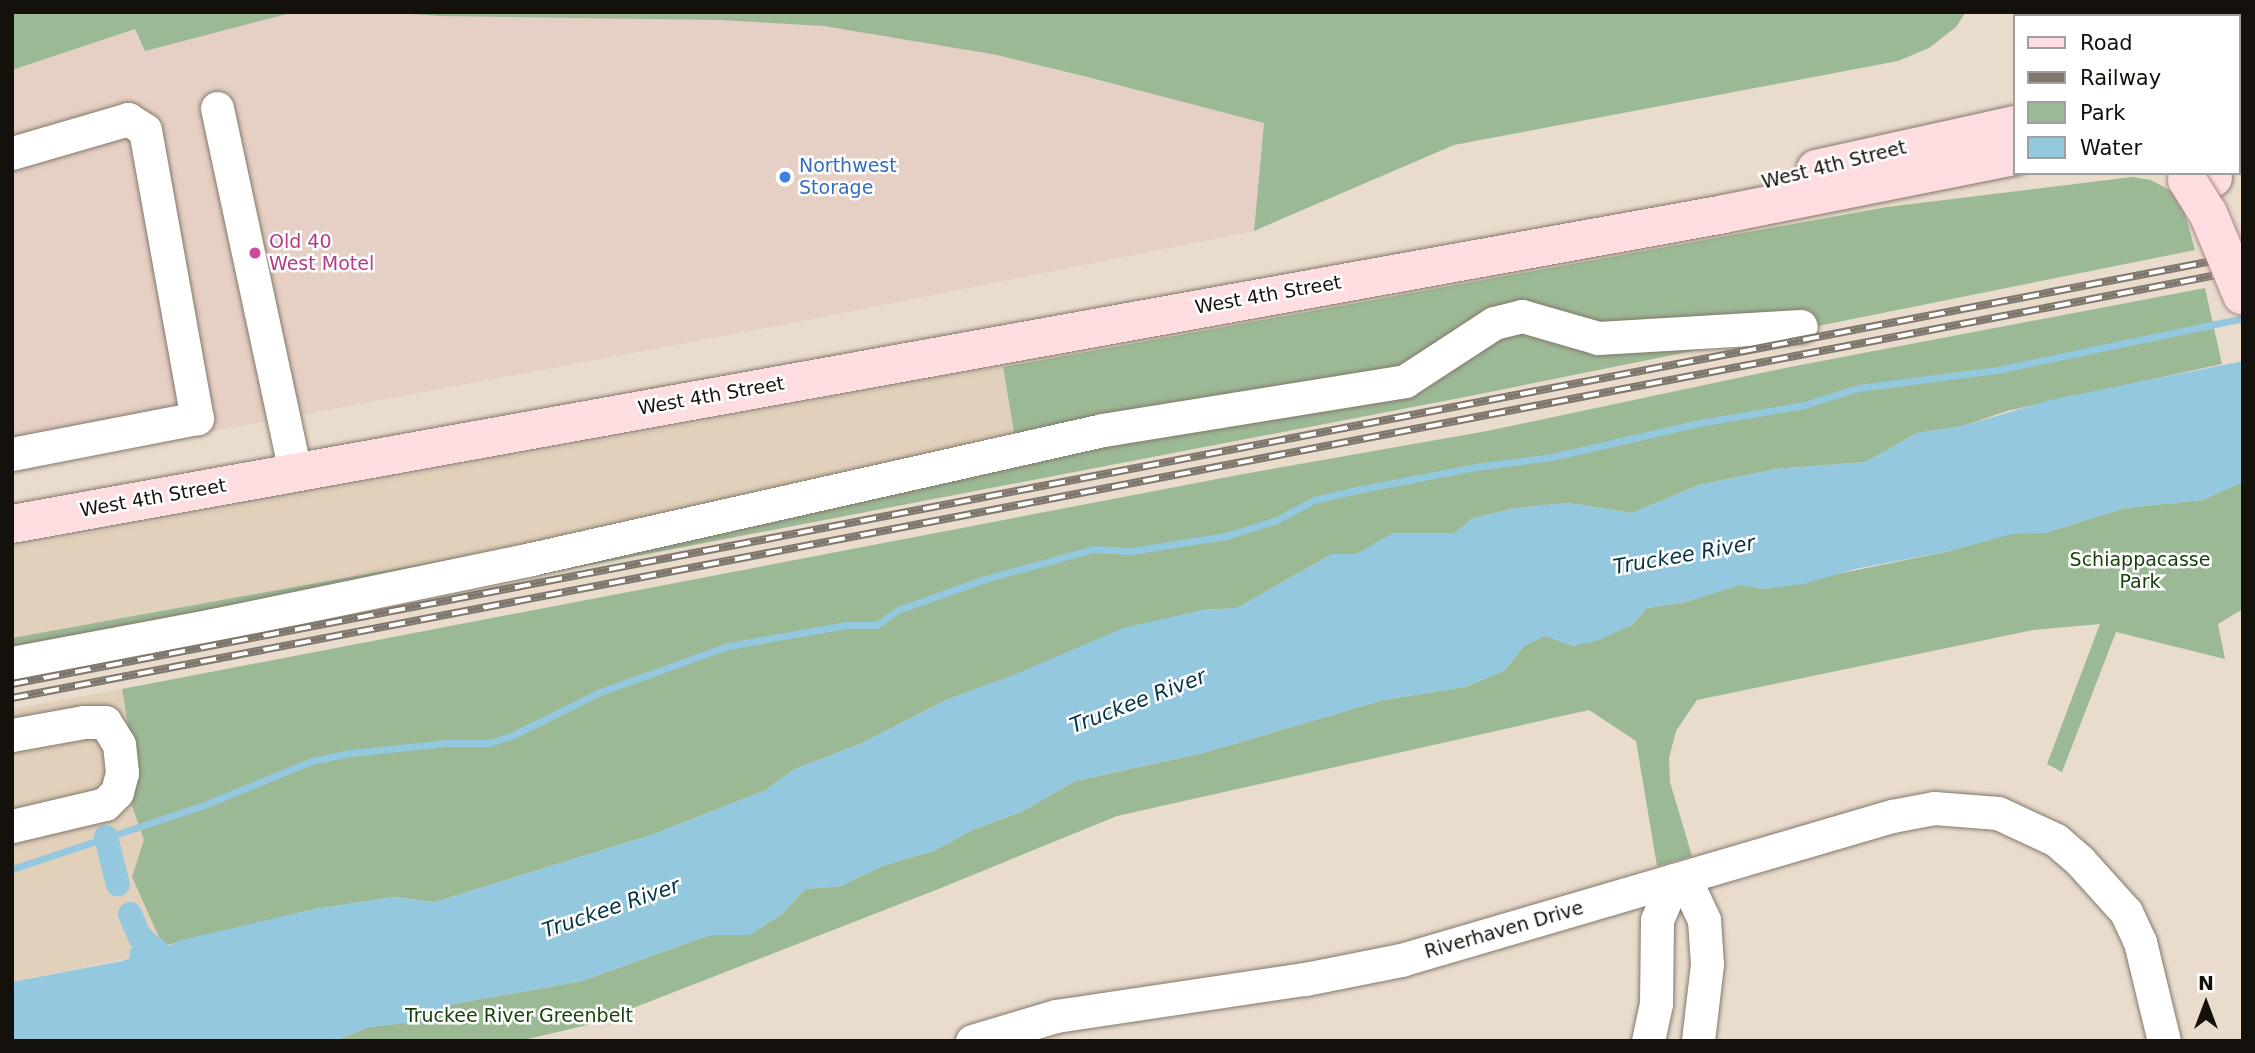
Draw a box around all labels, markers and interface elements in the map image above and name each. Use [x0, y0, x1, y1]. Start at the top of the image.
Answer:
legend [2014, 14, 2241, 175]
text: Road [2080, 31, 2133, 55]
text: Railway [2080, 66, 2161, 90]
text: Park [2080, 101, 2125, 125]
street label: West 4th Street [1759, 136, 1909, 194]
text: Water [2080, 136, 2142, 160]
place label: Northwest Storage [799, 155, 897, 199]
marker: Northwest Storage [777, 169, 793, 185]
place label: Old 40 West Motel [269, 231, 374, 275]
marker: Old 40 West Motel [247, 245, 263, 261]
street label: West 4th Street [1193, 271, 1343, 319]
street label: West 4th Street [636, 372, 786, 420]
street label: West 4th Street [78, 474, 228, 522]
water label: Truckee River [1611, 530, 1757, 580]
park label: Schiappacasse Park [2070, 549, 2210, 593]
water label: Truckee River [1066, 663, 1210, 739]
water label: Truckee River [539, 873, 683, 943]
street label: Riverhaven Drive [1422, 896, 1586, 964]
north arrow [2171, 969, 2241, 1039]
text: N [2198, 972, 2214, 994]
park label: Truckee River Greenbelt [405, 1005, 633, 1027]

